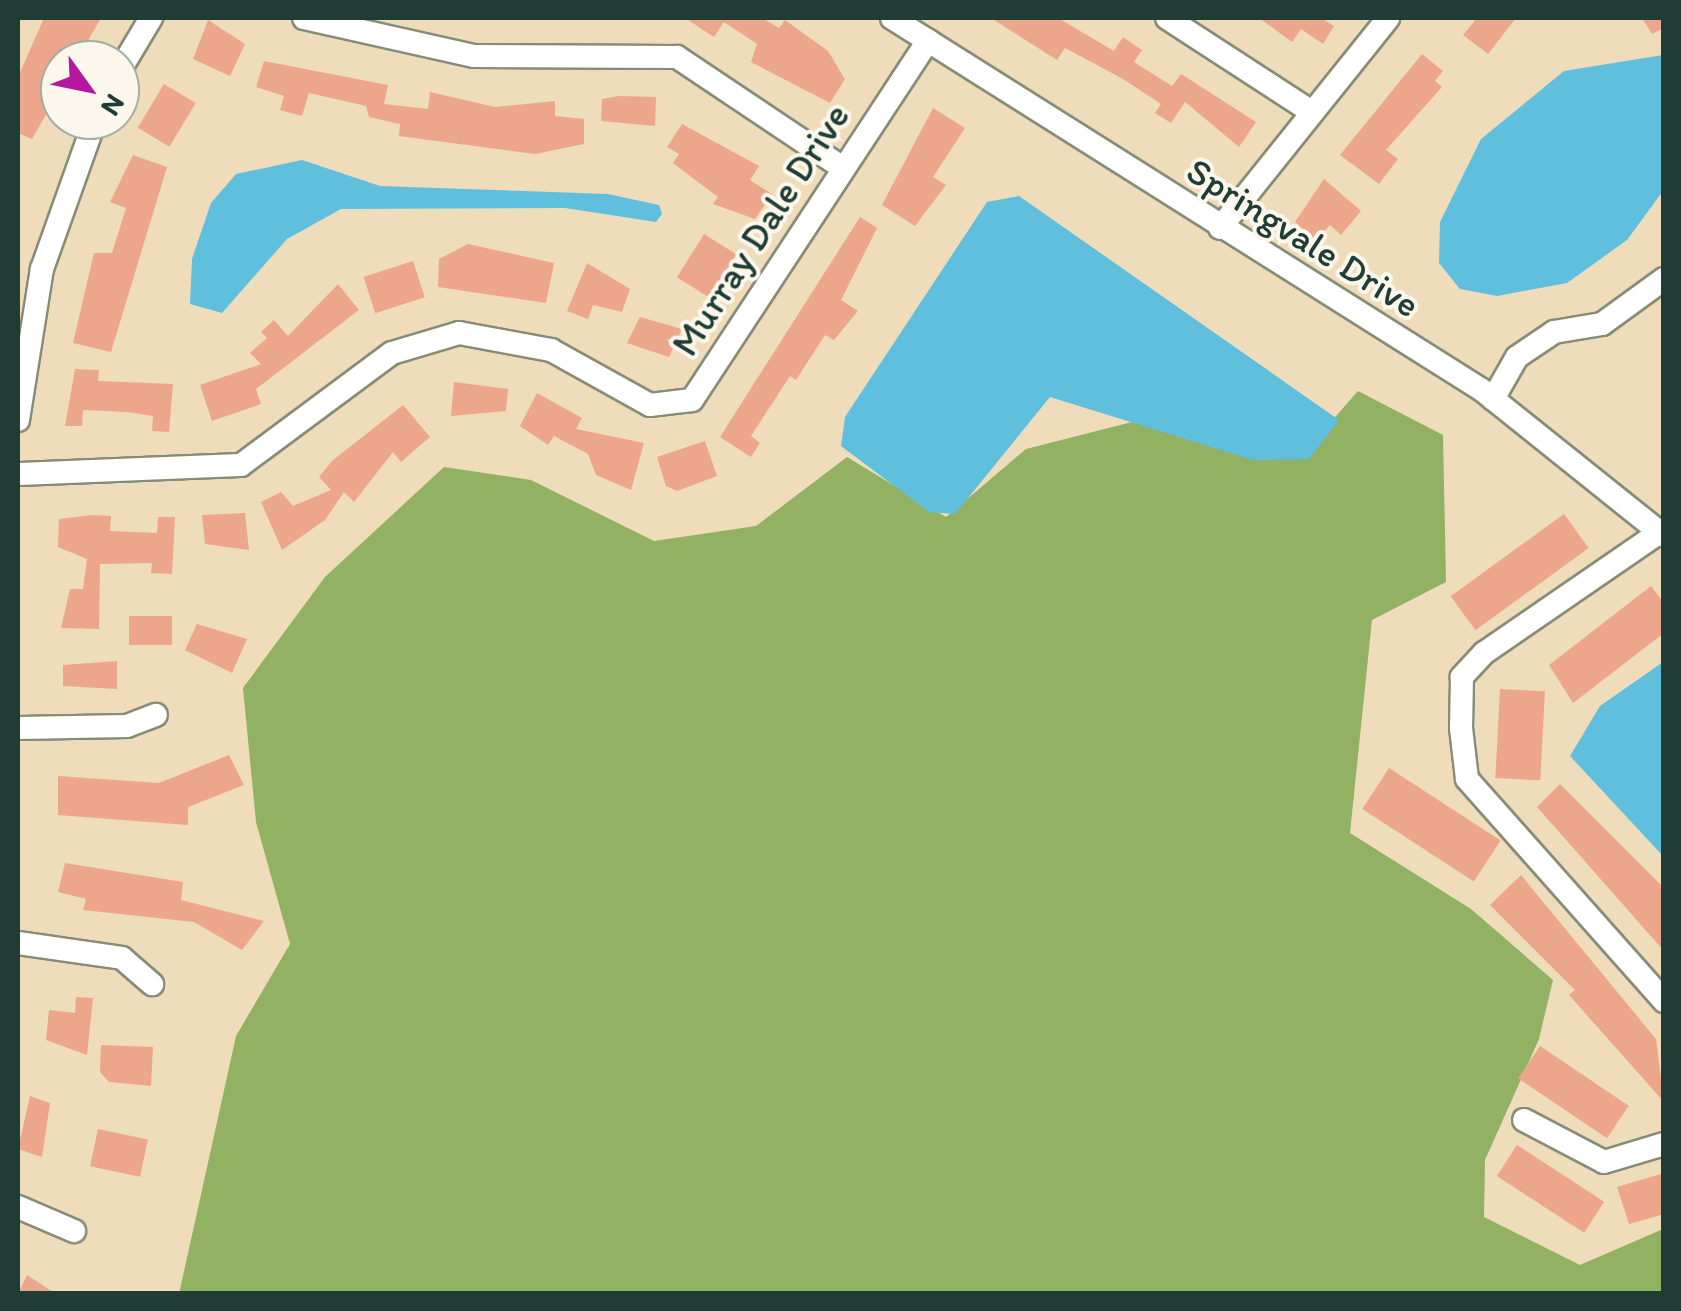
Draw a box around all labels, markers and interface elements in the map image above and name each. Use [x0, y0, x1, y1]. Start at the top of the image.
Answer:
north arrow [40, 40, 140, 140]
text: N [94, 88, 133, 122]
street label: Murray Dale Drive [662, 95, 860, 365]
street label: Springvale Drive [1178, 148, 1428, 328]

